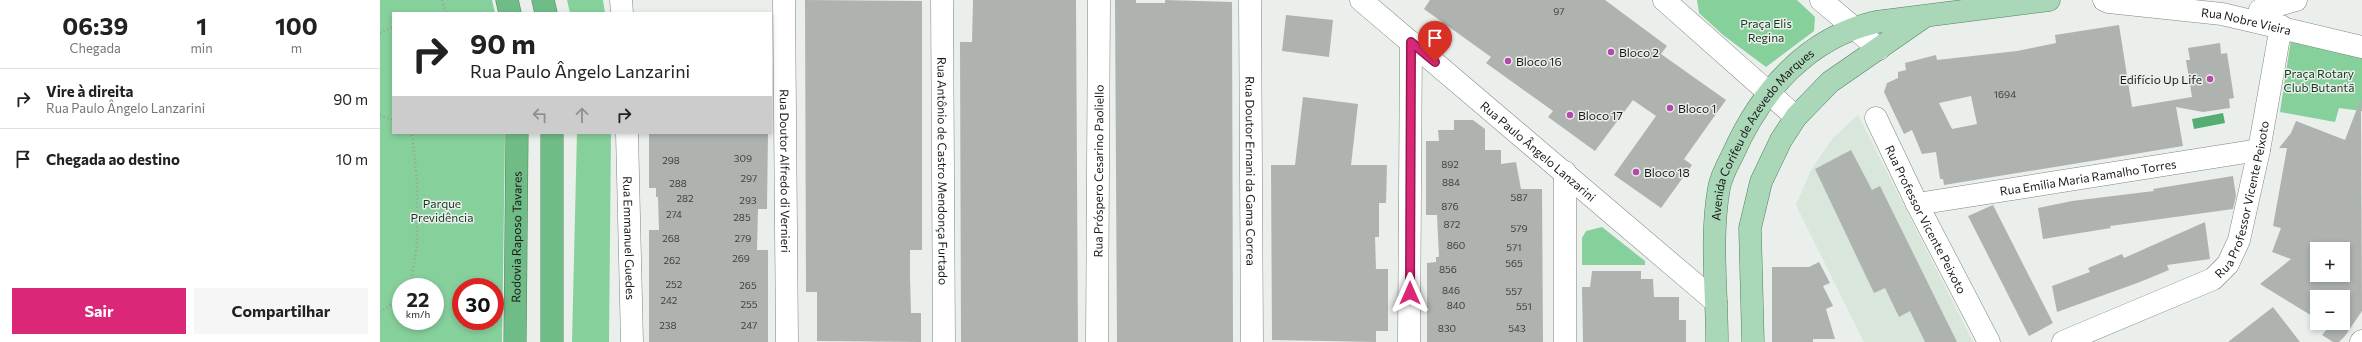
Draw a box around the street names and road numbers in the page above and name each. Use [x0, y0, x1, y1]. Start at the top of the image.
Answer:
street label: Rua Nobre Vieira [2201, 5, 2293, 37]
street label: Avenida Corifeu de Azevedo Marques [1708, 45, 1816, 221]
street label: Rua Antônio de Castro Mendonça Furtado [935, 57, 951, 285]
street label: Rua Doutor Ernani da Gama Correa [1243, 76, 1259, 266]
street label: Rua Próspero Cesarino Paoliello [1090, 85, 1106, 257]
street label: Rua Doutor Alfredo di Vernieri [778, 89, 793, 253]
street label: Rua Paulo Ângelo Lanzarini [1478, 98, 1599, 204]
street label: Rua Professor Vicente Peixoto [2212, 119, 2271, 280]
street label: Rua Professor Vicente Peixoto [1883, 143, 1969, 296]
street label: Rua Emilia Maria Ramalho Torres [1999, 156, 2177, 198]
street label: Rodovia Raposo Tavares [508, 171, 524, 303]
street label: Rua Emmanuel Guedes [621, 176, 638, 300]

